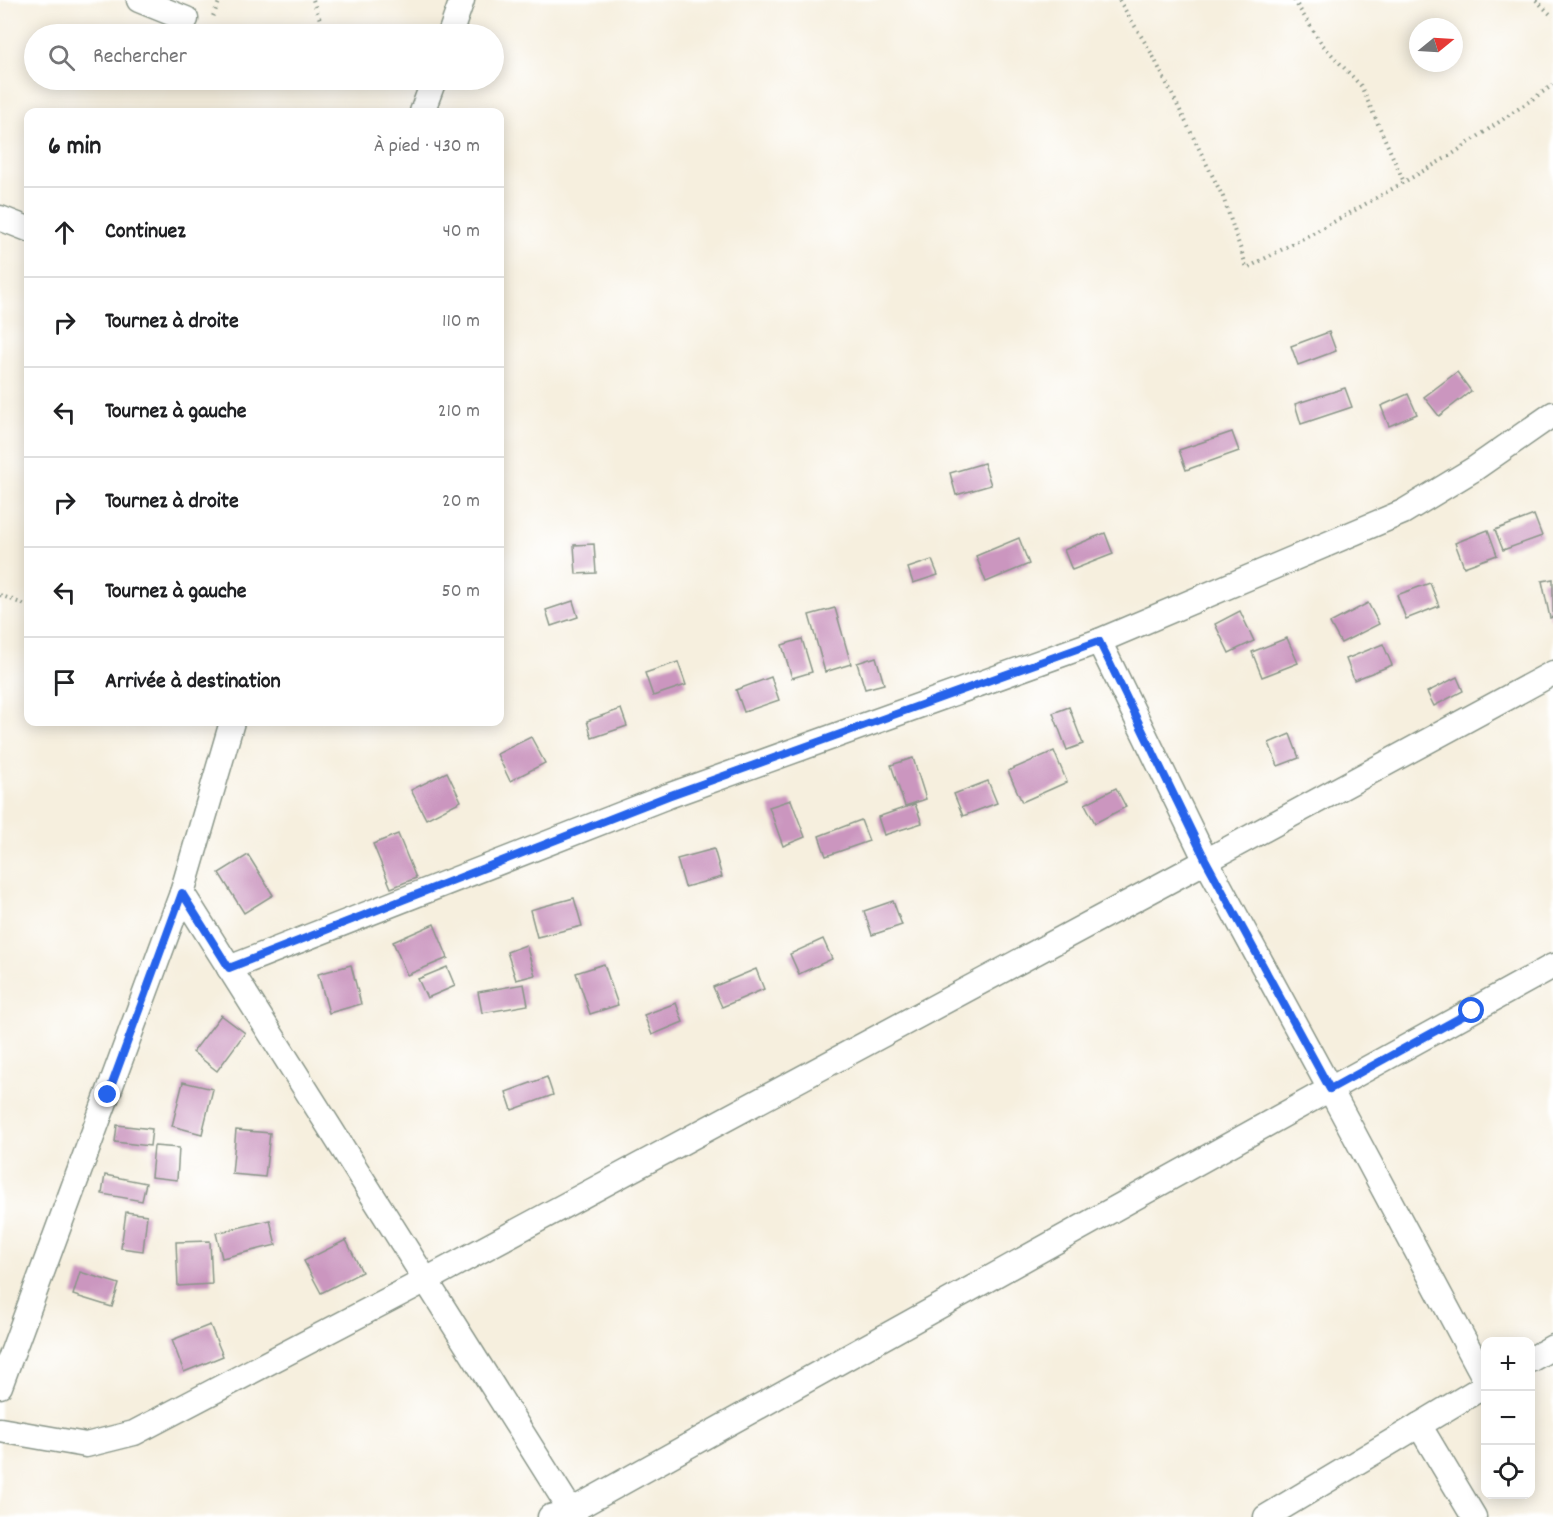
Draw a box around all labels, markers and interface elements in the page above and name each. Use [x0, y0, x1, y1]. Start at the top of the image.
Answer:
north arrow [1409, 18, 1463, 72]
search box [24, 24, 504, 90]
icon: search [45, 41, 78, 74]
text: Rechercher [93, 42, 187, 73]
text: 6 min [48, 129, 101, 166]
text: À pied · 430 m [374, 133, 480, 161]
icon: ahead [48, 216, 81, 249]
text: Continuez [105, 217, 186, 248]
text: 40 m [442, 218, 480, 246]
icon: right [48, 306, 81, 339]
text: Tournez à droite [105, 307, 239, 338]
text: 110 m [442, 308, 480, 336]
icon: left [48, 396, 81, 429]
text: Tournez à gauche [105, 397, 247, 428]
text: 210 m [438, 398, 480, 426]
icon: right [48, 486, 81, 519]
text: Tournez à droite [105, 487, 239, 518]
text: 20 m [442, 488, 480, 516]
icon: left [48, 576, 81, 609]
text: Tournez à gauche [105, 577, 247, 608]
text: 50 m [442, 578, 480, 606]
icon: arrive [48, 666, 81, 699]
text: Arrivée à destination [105, 667, 281, 698]
route start [1458, 997, 1484, 1023]
route end [94, 1081, 120, 1107]
map controls [1481, 1337, 1535, 1499]
button: + [1481, 1337, 1535, 1391]
button: − [1481, 1391, 1535, 1445]
button: locate [1481, 1445, 1535, 1499]

